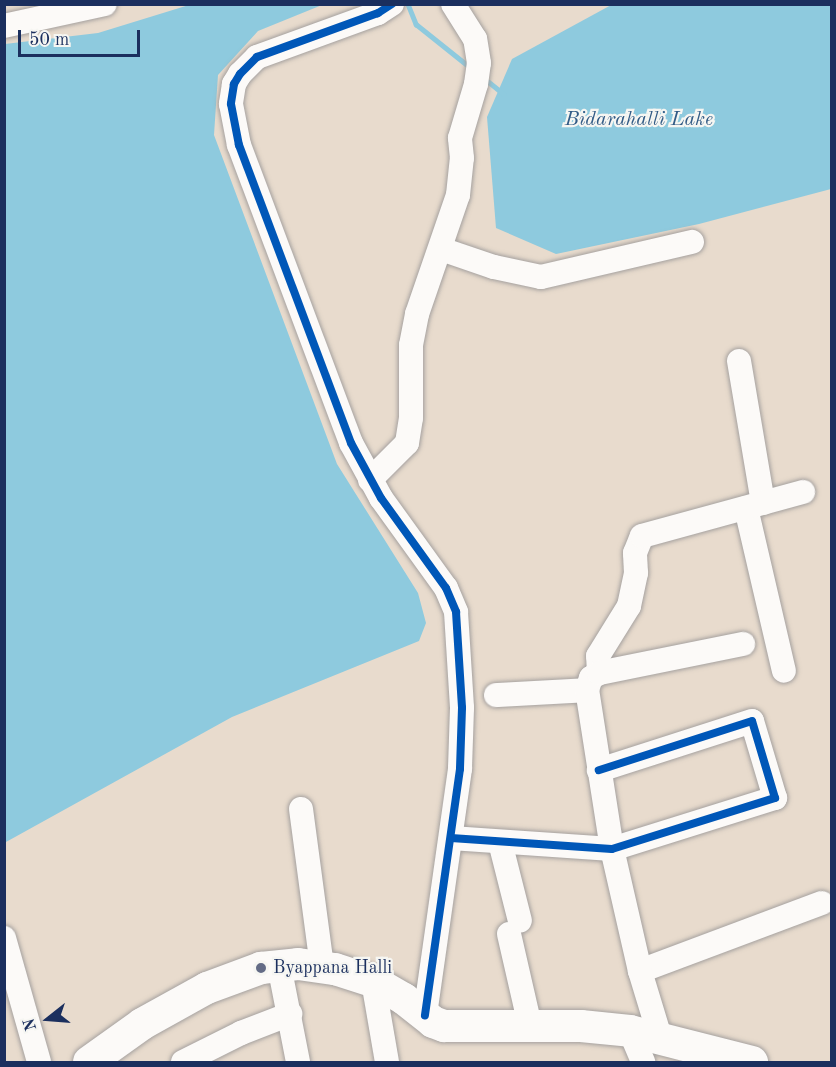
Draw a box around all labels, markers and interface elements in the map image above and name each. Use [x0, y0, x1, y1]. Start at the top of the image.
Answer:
scale bar [21, 18, 142, 56]
text: 50 m [29, 31, 69, 49]
water label: Bidarahalli Lake [565, 108, 713, 132]
place label: Byappana Halli [273, 957, 392, 979]
marker: Byappana Halli [254, 961, 268, 975]
north arrow [18, 989, 78, 1049]
text: N [21, 1016, 40, 1032]

